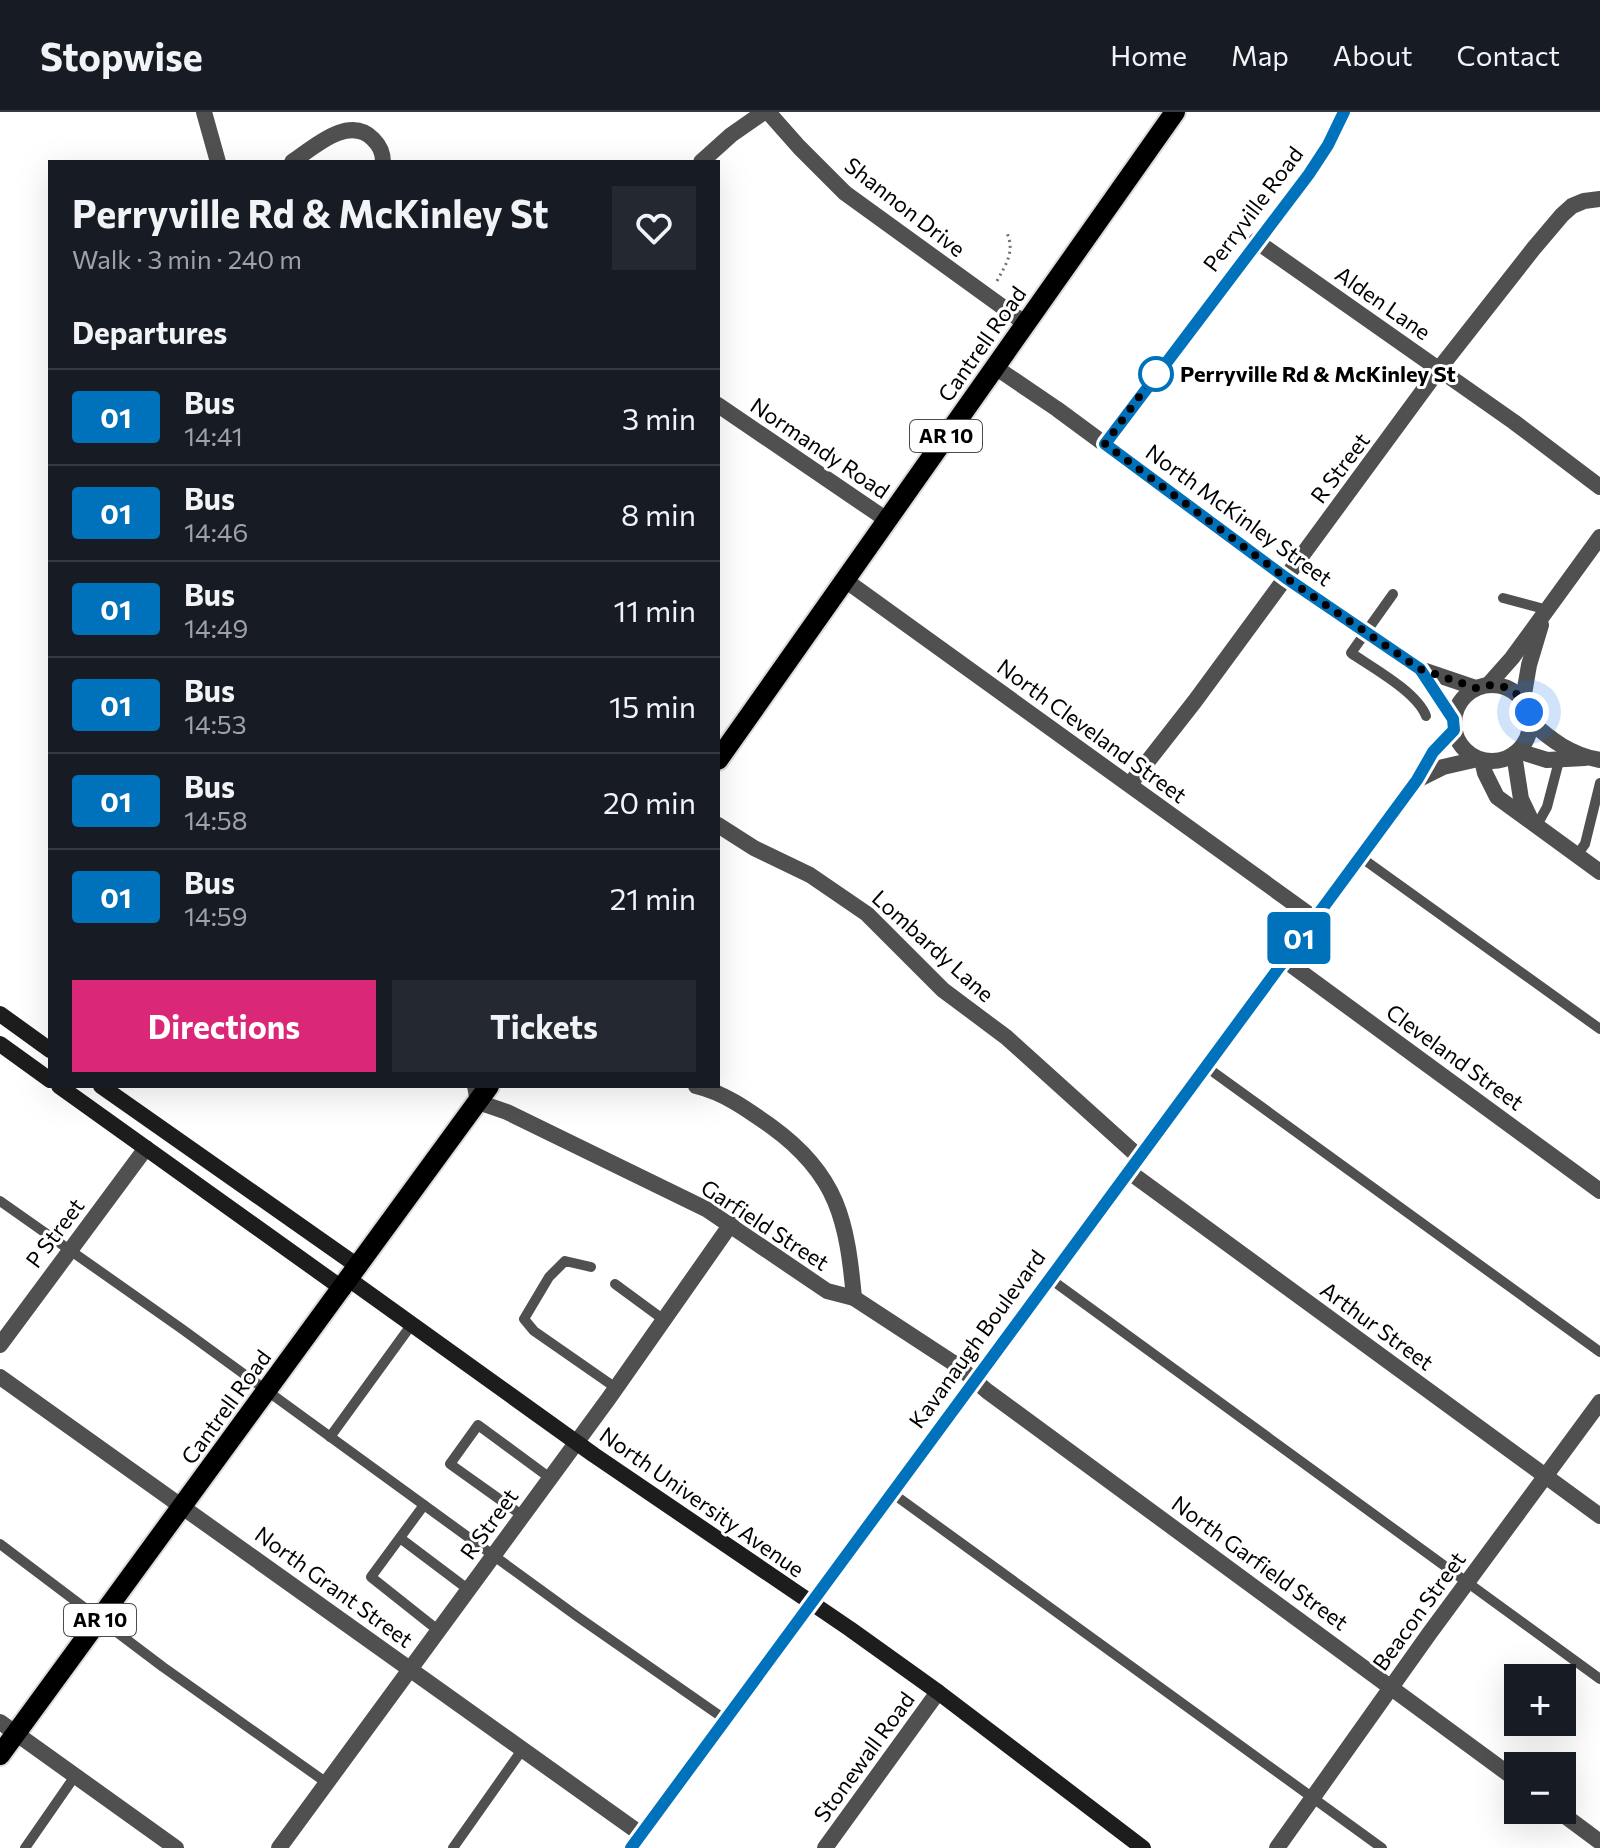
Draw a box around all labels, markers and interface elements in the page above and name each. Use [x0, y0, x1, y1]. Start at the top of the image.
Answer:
text: Stopwise [40, 32, 203, 79]
text: Home [1110, 38, 1187, 72]
text: Map [1231, 38, 1289, 72]
text: About [1333, 38, 1413, 72]
text: Contact [1457, 38, 1560, 72]
street label: Perryville Road [1197, 141, 1308, 276]
street label: Shannon Drive [840, 151, 971, 262]
button: heart [612, 186, 696, 270]
text: Perryville Rd & McKinley St [72, 189, 549, 236]
text: Walk · 3 min · 240 m [72, 243, 302, 274]
street label: Alden Lane [1330, 260, 1436, 345]
street label: Cantrell Road [932, 281, 1031, 407]
text: Departures [72, 313, 227, 350]
marker: Perryville Rd & McKinley St [1139, 357, 1173, 391]
place label: Perryville Rd & McKinley St [1180, 360, 1456, 387]
text: Bus [184, 383, 235, 420]
street label: Normandy Road [746, 391, 895, 504]
text: 3 min [622, 399, 696, 436]
text: 01 [100, 400, 132, 434]
text: 14:41 [184, 420, 243, 451]
road number: AR 10 [910, 420, 982, 452]
street label: R Street [1304, 427, 1375, 508]
street label: North McKinley Street [1141, 438, 1338, 591]
text: Bus [184, 479, 235, 516]
text: 8 min [621, 495, 696, 532]
text: 01 [100, 496, 132, 530]
text: 14:46 [184, 516, 248, 547]
text: Bus [184, 575, 235, 612]
text: 11 min [614, 591, 696, 628]
text: 01 [100, 592, 132, 626]
text: 14:49 [184, 612, 248, 643]
street label: North Cleveland Street [992, 653, 1192, 808]
text: Bus [184, 671, 235, 708]
text: 15 min [609, 687, 696, 724]
text: 01 [100, 688, 132, 722]
your location [1509, 692, 1549, 732]
text: 14:53 [184, 708, 247, 739]
text: Bus [184, 767, 235, 804]
text: 20 min [603, 783, 696, 820]
text: 01 [100, 784, 132, 818]
text: 14:58 [184, 804, 248, 835]
text: Bus [184, 863, 235, 900]
text: 21 min [610, 879, 696, 916]
text: 01 [100, 880, 132, 914]
street label: Lombardy Lane [867, 884, 1000, 1007]
text: 14:59 [184, 900, 248, 931]
line badge: 01 [1263, 912, 1335, 964]
text: 01 [1283, 921, 1315, 955]
button: Directions [72, 980, 376, 1072]
button: Tickets [392, 980, 696, 1072]
street label: Cleveland Street [1381, 998, 1529, 1116]
street label: Garfield Street [696, 1173, 834, 1276]
street label: P Street [20, 1193, 90, 1273]
street label: Kavanaugh Boulevard [903, 1244, 1050, 1433]
street label: Arthur Street [1316, 1276, 1439, 1376]
street label: Cantrell Road [175, 1344, 276, 1469]
street label: North University Avenue [595, 1421, 810, 1582]
street label: R Street [454, 1483, 523, 1564]
street label: North Garfield Street [1167, 1490, 1354, 1636]
street label: North Grant Street [250, 1520, 419, 1653]
street label: Beacon Street [1366, 1546, 1471, 1675]
road number: AR 10 [64, 1604, 136, 1636]
map controls [1504, 1664, 1576, 1824]
button: + [1504, 1664, 1576, 1736]
street label: Stonewall Road [807, 1686, 920, 1827]
button: − [1504, 1752, 1576, 1824]

